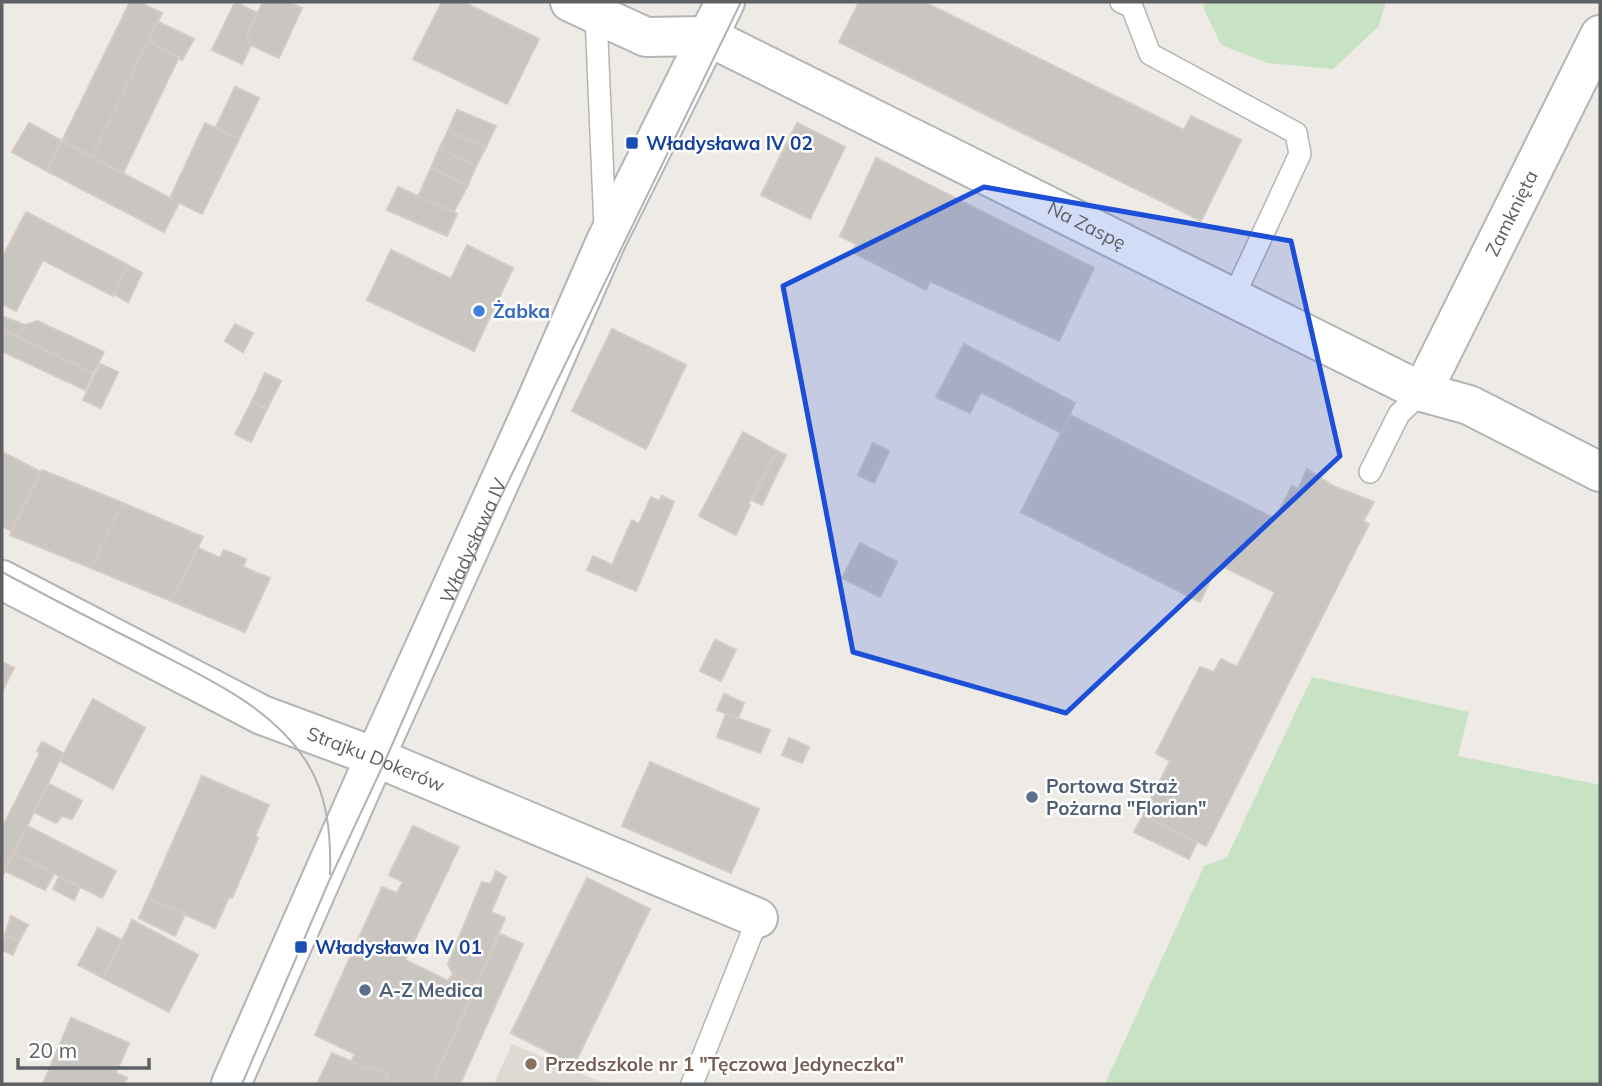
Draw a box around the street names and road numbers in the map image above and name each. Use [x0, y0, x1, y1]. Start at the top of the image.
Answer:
street label: Zamknięta [1480, 166, 1543, 260]
street label: Na Zaspę [1044, 196, 1130, 255]
street label: Władysława IV [434, 474, 512, 607]
street label: Strajku Dokerów [304, 721, 448, 797]

